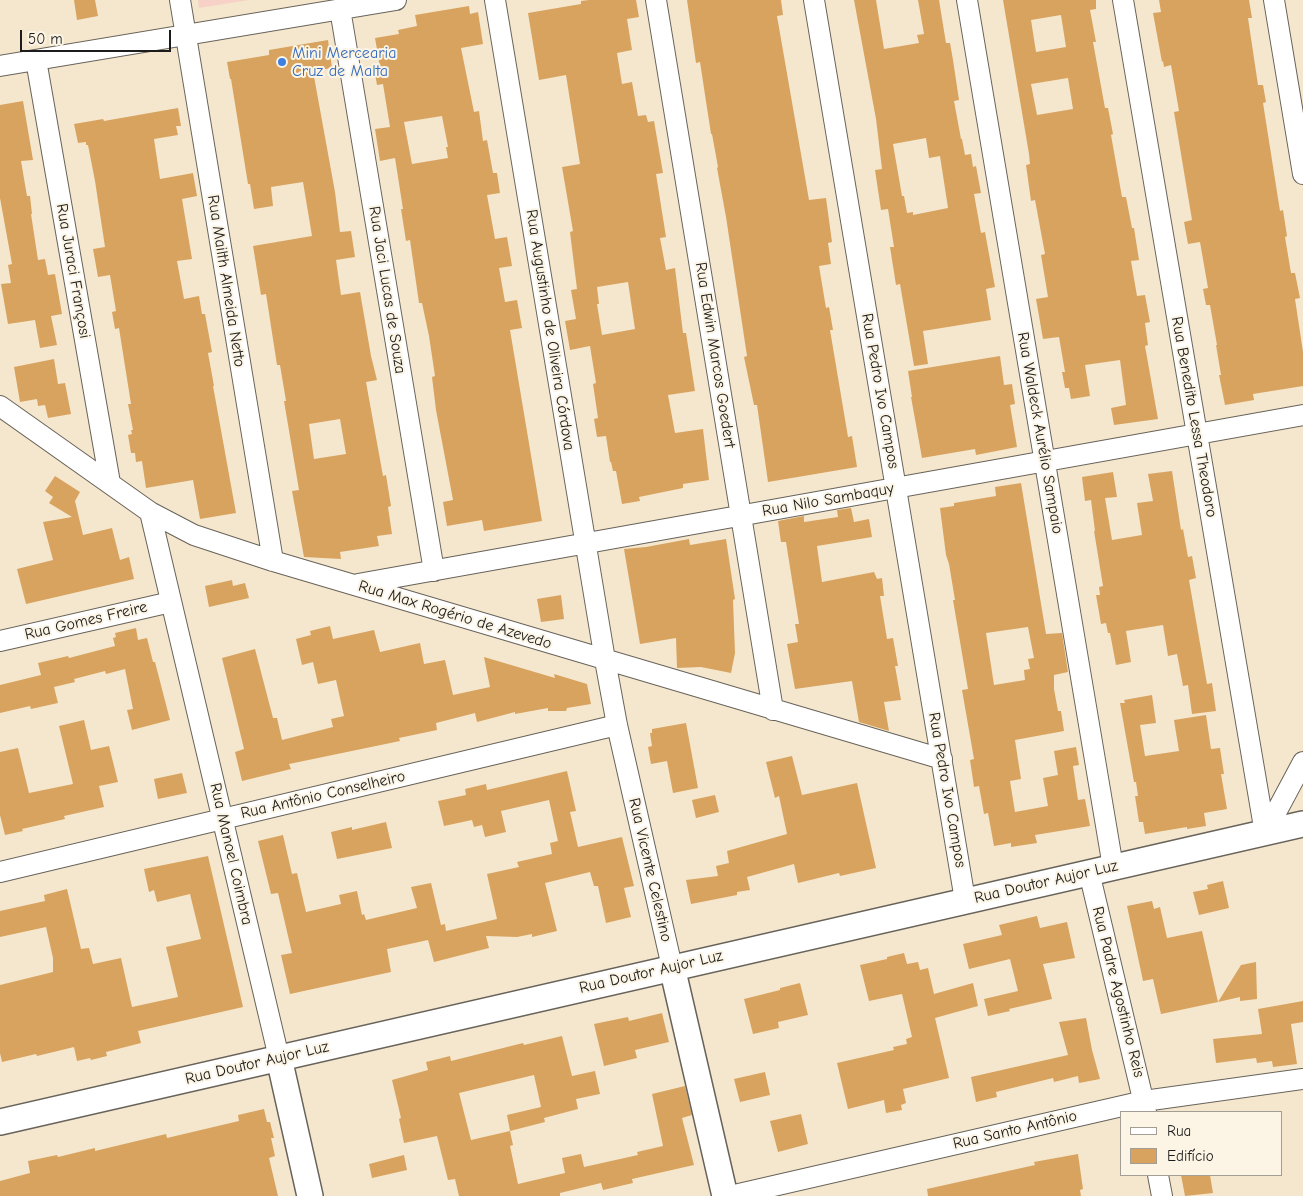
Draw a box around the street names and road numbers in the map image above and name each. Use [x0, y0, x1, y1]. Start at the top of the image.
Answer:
street label: Rua Mailth Almeida Netto [203, 194, 249, 368]
street label: Rua Juraci Françosi [52, 202, 94, 340]
street label: Rua Jaci Lucas de Souza [364, 205, 410, 375]
street label: Rua Augustinho de Oliveira Córdova [521, 208, 579, 452]
street label: Rua Edwin Marcos Goedert [691, 261, 739, 449]
street label: Rua Pedro Ivo Campos [857, 312, 903, 470]
street label: Rua Benedito Lessa Theodoro [1167, 315, 1221, 519]
street label: Rua Waldeck Aurélio Sampaio [1013, 331, 1067, 535]
street label: Rua Nilo Sambaquy [761, 479, 895, 521]
street label: Rua Max Rogério de Azevedo [356, 576, 554, 654]
street label: Rua Gomes Freire [23, 598, 149, 644]
street label: Rua Pedro Ivo Campos [924, 711, 970, 869]
street label: Rua Antônio Conselheiro [239, 767, 407, 823]
street label: Rua Manoel Coimbra [205, 781, 257, 927]
street label: Rua Vicente Celestino [624, 796, 676, 944]
street label: Rua Doutor Aujor Luz [972, 856, 1120, 908]
street label: Rua Padre Agostinho Reis [1087, 904, 1149, 1080]
street label: Rua Doutor Aujor Luz [577, 946, 725, 998]
street label: Rua Doutor Aujor Luz [183, 1037, 331, 1089]
street label: Rua Santo Antônio [951, 1106, 1079, 1154]

